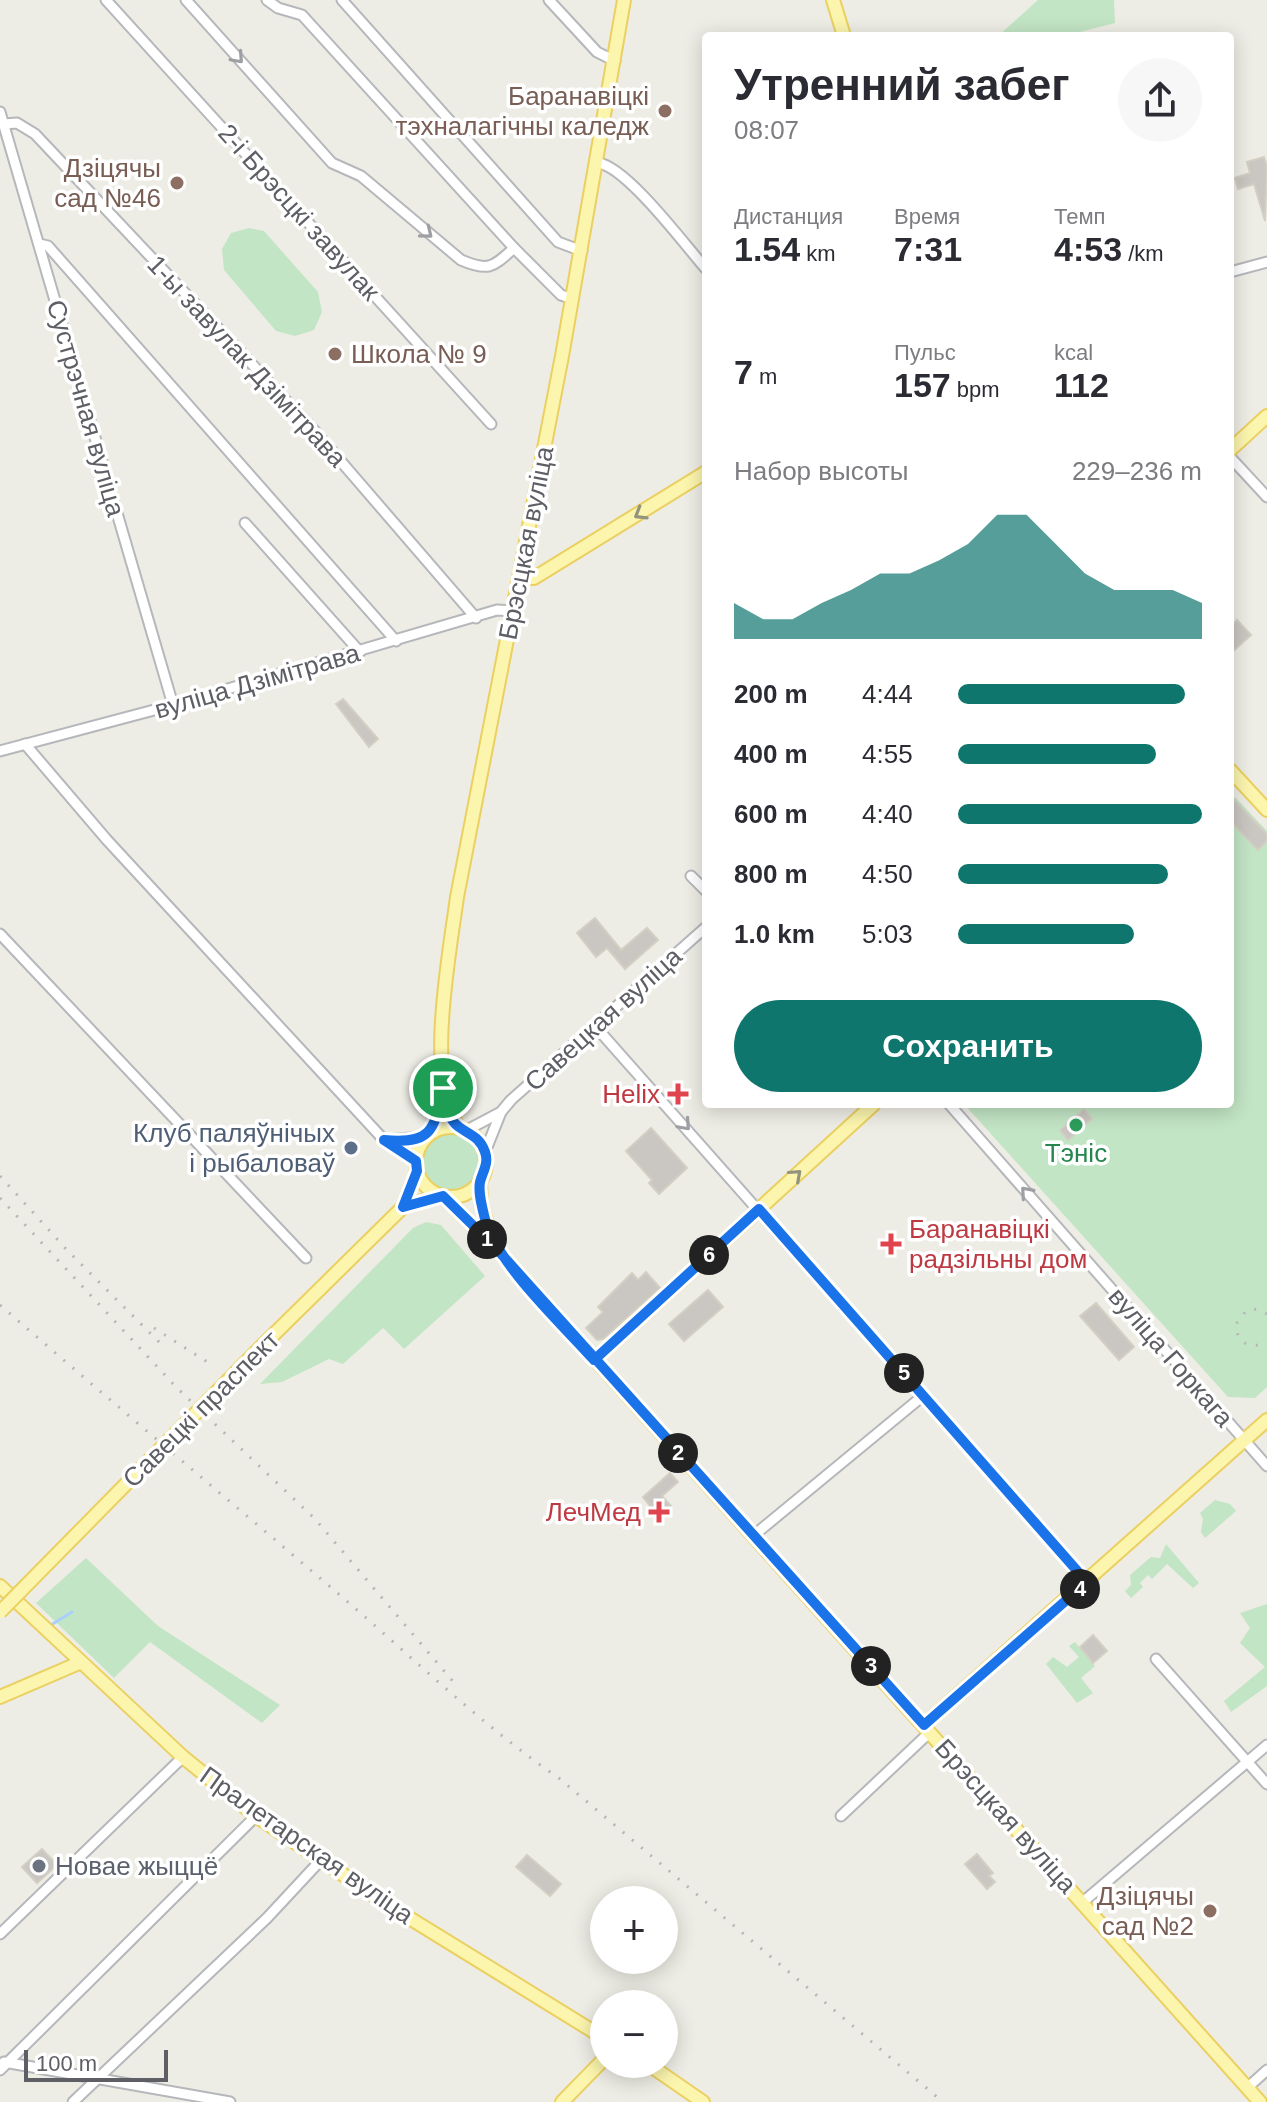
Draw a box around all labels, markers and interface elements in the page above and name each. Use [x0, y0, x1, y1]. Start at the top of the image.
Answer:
one-way arrow [228, 48, 243, 63]
button: share [1118, 58, 1202, 142]
text: Утренний забег [734, 60, 1069, 109]
place label: Баранавіцкі тэхналагічны каледж [396, 81, 650, 141]
marker: Баранавіцкі тэхналагічны каледж [656, 102, 674, 120]
text: 08:07 [734, 115, 799, 145]
street label: 2-і Брэсцкі завулак [212, 118, 386, 307]
place label: Дзіцячы сад №46 [54, 153, 161, 213]
marker: Дзіцячы сад №46 [168, 174, 186, 192]
text: Дистанция [734, 204, 843, 229]
text: Время [894, 204, 960, 229]
text: Темп [1054, 204, 1105, 229]
one-way arrow [418, 223, 432, 238]
text: 1.54 [734, 230, 800, 268]
text: 7:31 [894, 230, 962, 268]
text: 4:53 [1054, 230, 1122, 268]
text: km [800, 241, 836, 266]
text: /km [1122, 241, 1164, 266]
street label: 1-ы завулак Дзімітрава [141, 249, 353, 473]
street label: Сустрэчная вуліца [41, 296, 131, 520]
place label: Школа № 9 [351, 339, 487, 369]
text: Пульс [894, 340, 956, 365]
text: kcal [1054, 340, 1093, 365]
marker: Школа № 9 [326, 345, 344, 363]
text: 7 [734, 353, 753, 391]
text: m [753, 364, 777, 389]
text: 157 [894, 366, 951, 404]
text: 112 [1054, 366, 1109, 404]
text: bpm [951, 377, 1000, 402]
street label: Брэсцкая вуліца [493, 443, 560, 642]
text: Набор высоты [734, 456, 909, 486]
text: 229–236 m [1072, 456, 1202, 486]
one-way arrow [634, 504, 649, 519]
street label: вуліца Дзімітрава [151, 637, 363, 725]
text: 200 m [734, 679, 808, 709]
text: 4:44 [862, 679, 913, 709]
text: 400 m [734, 739, 808, 769]
text: 4:55 [862, 739, 913, 769]
text: 600 m [734, 799, 808, 829]
text: 4:40 [862, 799, 913, 829]
text: 800 m [734, 859, 808, 889]
text: 4:50 [862, 859, 913, 889]
text: 1.0 km [734, 919, 815, 949]
text: 5:03 [862, 919, 913, 949]
street label: Савецкая вуліца [519, 941, 688, 1097]
button: Сохранить [734, 1000, 1202, 1092]
pin [409, 1054, 477, 1122]
icon: arrive [421, 1066, 465, 1110]
place label: Helix [602, 1079, 660, 1109]
marker: Helix [667, 1083, 689, 1105]
one-way arrow [675, 1116, 689, 1131]
marker: Тэніс [1067, 1116, 1085, 1134]
place label: Клуб паляўнічых і рыбаловаў [133, 1118, 335, 1178]
place label: Тэніс [1045, 1138, 1107, 1168]
marker: Клуб паляўнічых і рыбаловаў [342, 1139, 360, 1157]
one-way arrow [787, 1170, 801, 1185]
one-way arrow [1021, 1187, 1036, 1202]
place label: Баранавіцкі радзільны дом [909, 1214, 1087, 1274]
pin: 1 [467, 1219, 507, 1259]
text: 1 [481, 1226, 493, 1251]
marker: Баранавіцкі радзільны дом [880, 1233, 902, 1255]
pin: 6 [689, 1235, 729, 1275]
text: 6 [703, 1242, 715, 1267]
street label: вуліца Горкага [1103, 1281, 1240, 1433]
street label: Савецкі праспект [117, 1324, 286, 1493]
pin: 5 [884, 1353, 924, 1393]
text: 5 [898, 1360, 910, 1385]
pin: 2 [658, 1433, 698, 1473]
text: 2 [672, 1440, 684, 1465]
place label: ЛечМед [546, 1497, 641, 1527]
marker: ЛечМед [648, 1501, 670, 1523]
pin: 4 [1060, 1569, 1100, 1609]
text: 4 [1074, 1576, 1086, 1601]
pin: 3 [851, 1646, 891, 1686]
text: 3 [865, 1653, 877, 1678]
street label: Брэсцкая вуліца [929, 1733, 1083, 1899]
street label: Пралетарская вуліца [195, 1760, 420, 1930]
place label: Новае жыццё [55, 1851, 218, 1881]
marker: Новае жыццё [30, 1857, 48, 1875]
place label: Дзіцячы сад №2 [1097, 1881, 1194, 1941]
map controls [590, 1886, 678, 2078]
button: + [590, 1886, 678, 1974]
marker: Дзіцячы сад №2 [1201, 1902, 1219, 1920]
button: − [590, 1990, 678, 2078]
scale bar [24, 2046, 168, 2082]
text: 100 m [36, 2051, 97, 2076]

